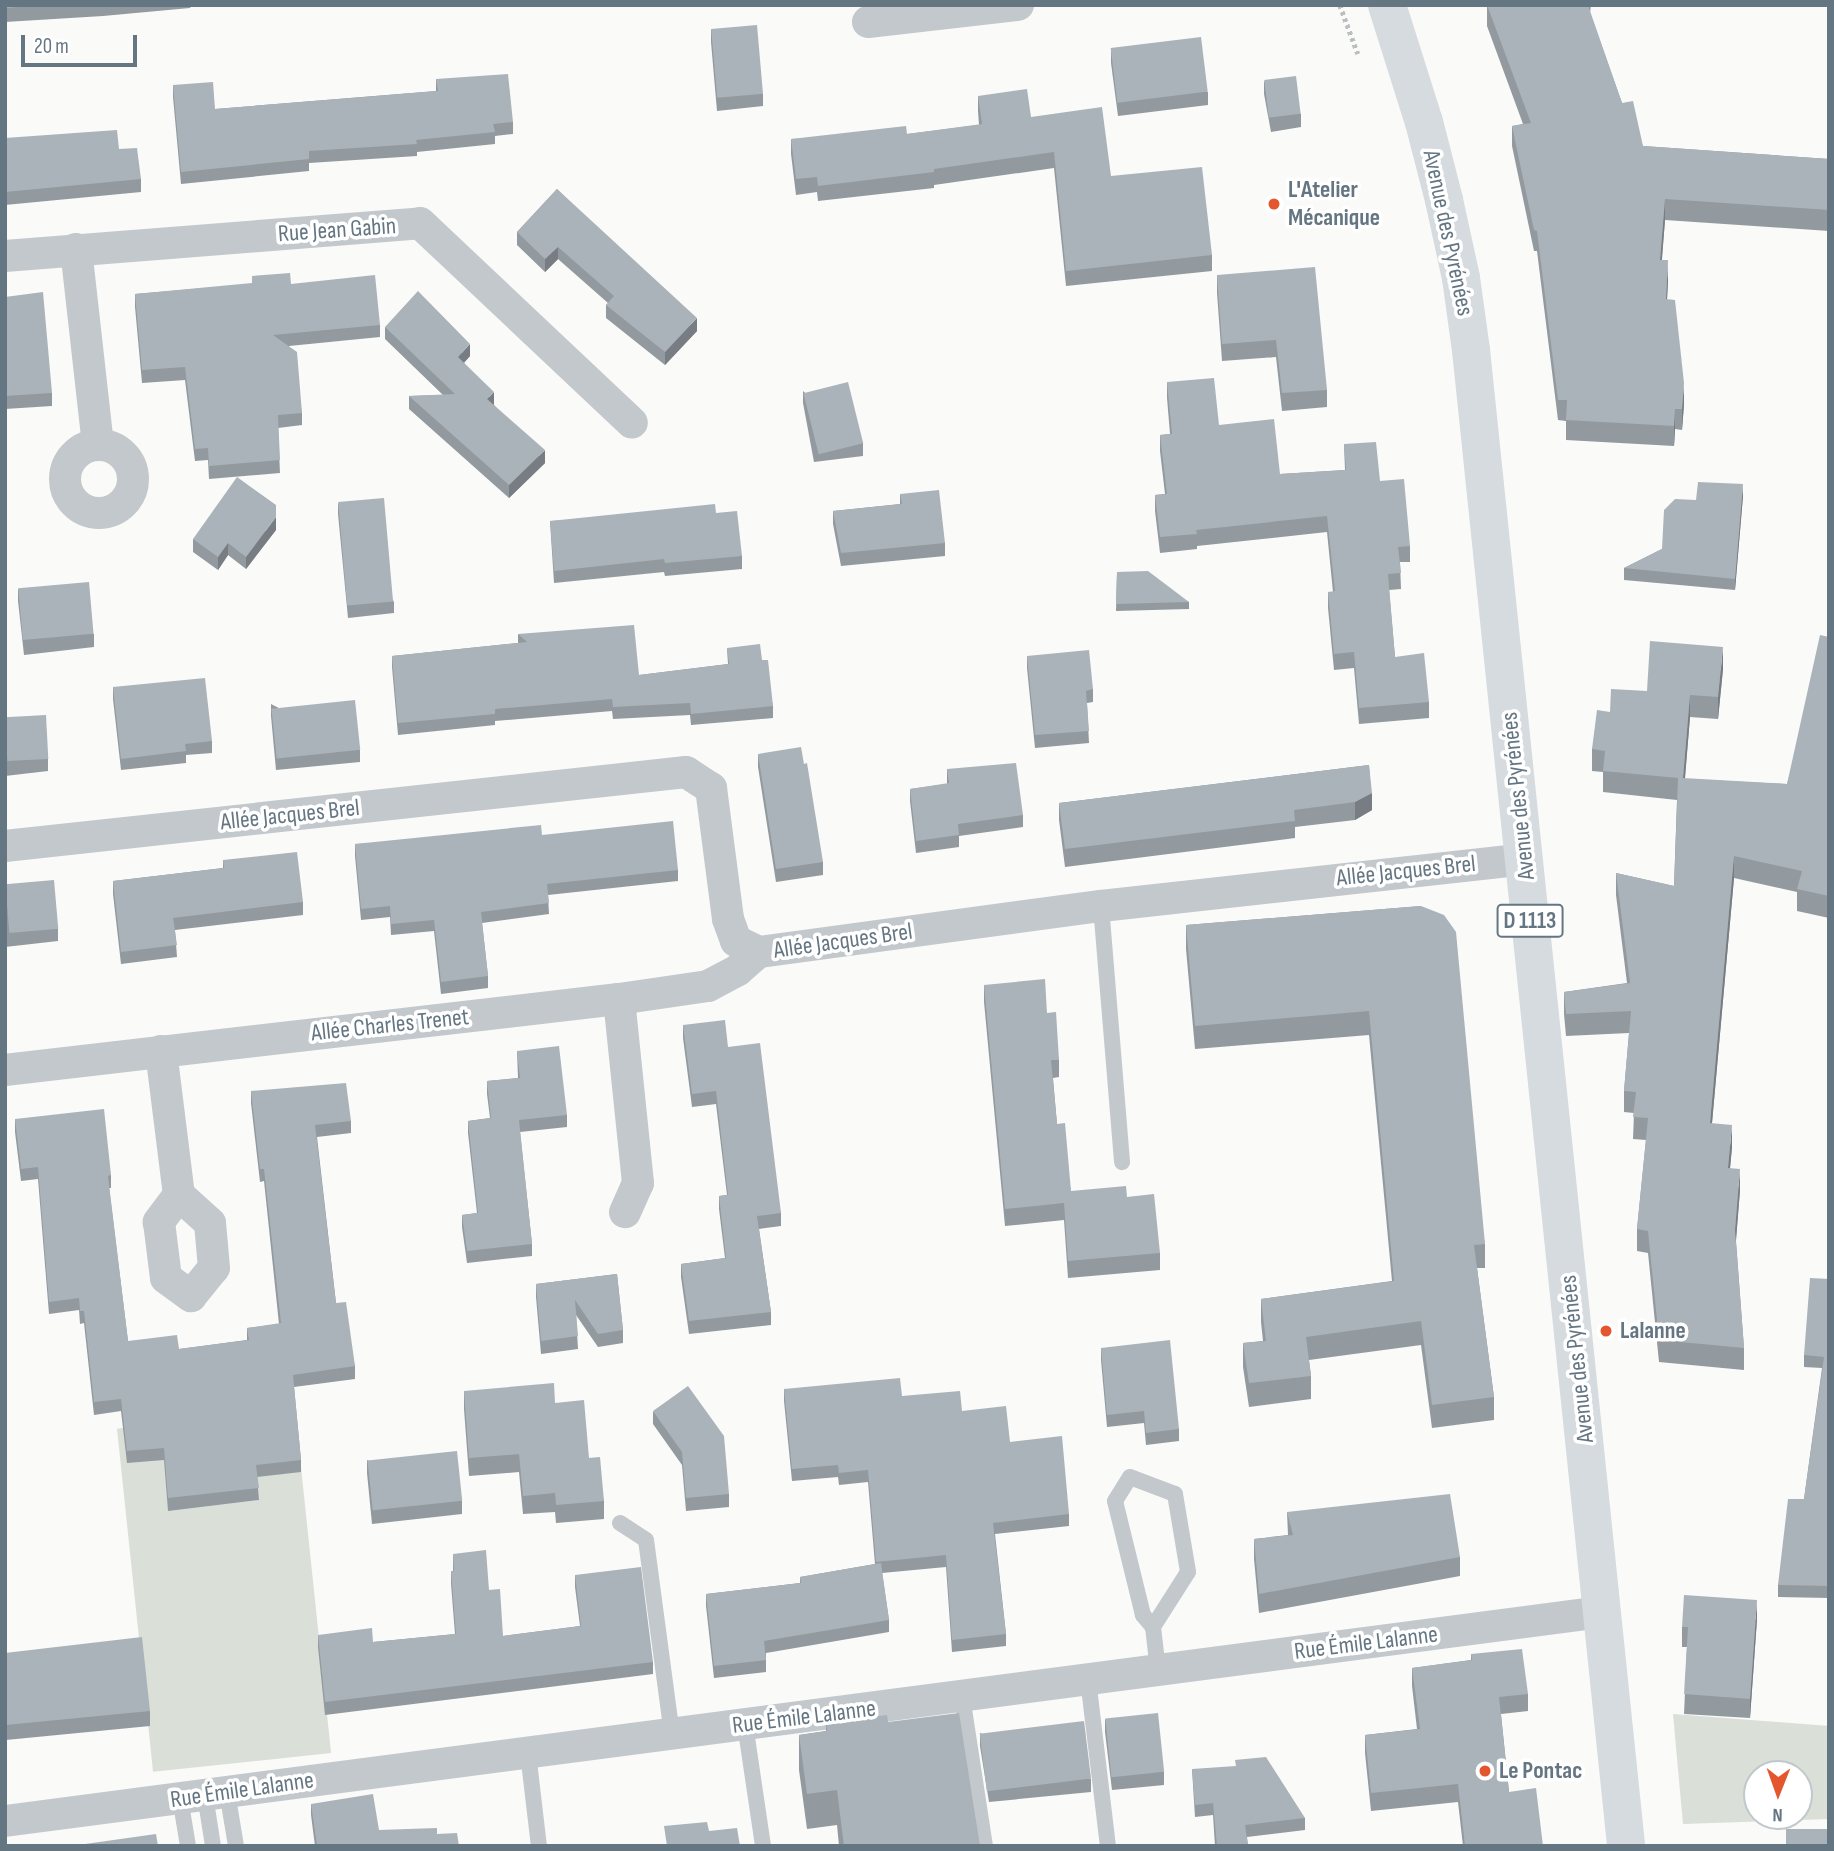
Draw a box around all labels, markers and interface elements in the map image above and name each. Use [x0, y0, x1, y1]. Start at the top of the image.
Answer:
scale bar [24, 21, 140, 65]
text: 20 m [34, 34, 69, 59]
street label: Avenue des Pyrénées [1416, 148, 1480, 318]
place label: L'Atelier Mécanique [1288, 176, 1380, 232]
marker: L'Atelier Mécanique [1266, 196, 1282, 212]
street label: Rue Jean Gabin [277, 212, 397, 248]
street label: Avenue des Pyrénées [1495, 711, 1541, 881]
street label: Allée Jacques Brel [219, 793, 361, 837]
street label: Allée Jacques Brel [1335, 849, 1477, 893]
road number: D 1113 [1495, 902, 1565, 940]
street label: Allée Jacques Brel [772, 917, 914, 965]
street label: Allée Charles Trenet [310, 1002, 470, 1048]
street label: Avenue des Pyrénées [1554, 1274, 1600, 1444]
place label: Lalanne [1620, 1317, 1686, 1345]
marker: Lalanne [1598, 1323, 1614, 1339]
street label: Rue Émile Lalanne [1293, 1620, 1439, 1666]
street label: Rue Émile Lalanne [731, 1694, 877, 1740]
place label: Le Pontac [1499, 1757, 1582, 1785]
north arrow [1743, 1760, 1813, 1830]
marker: Le Pontac [1477, 1763, 1493, 1779]
street label: Rue Émile Lalanne [169, 1766, 315, 1814]
text: N [1772, 1803, 1783, 1826]

